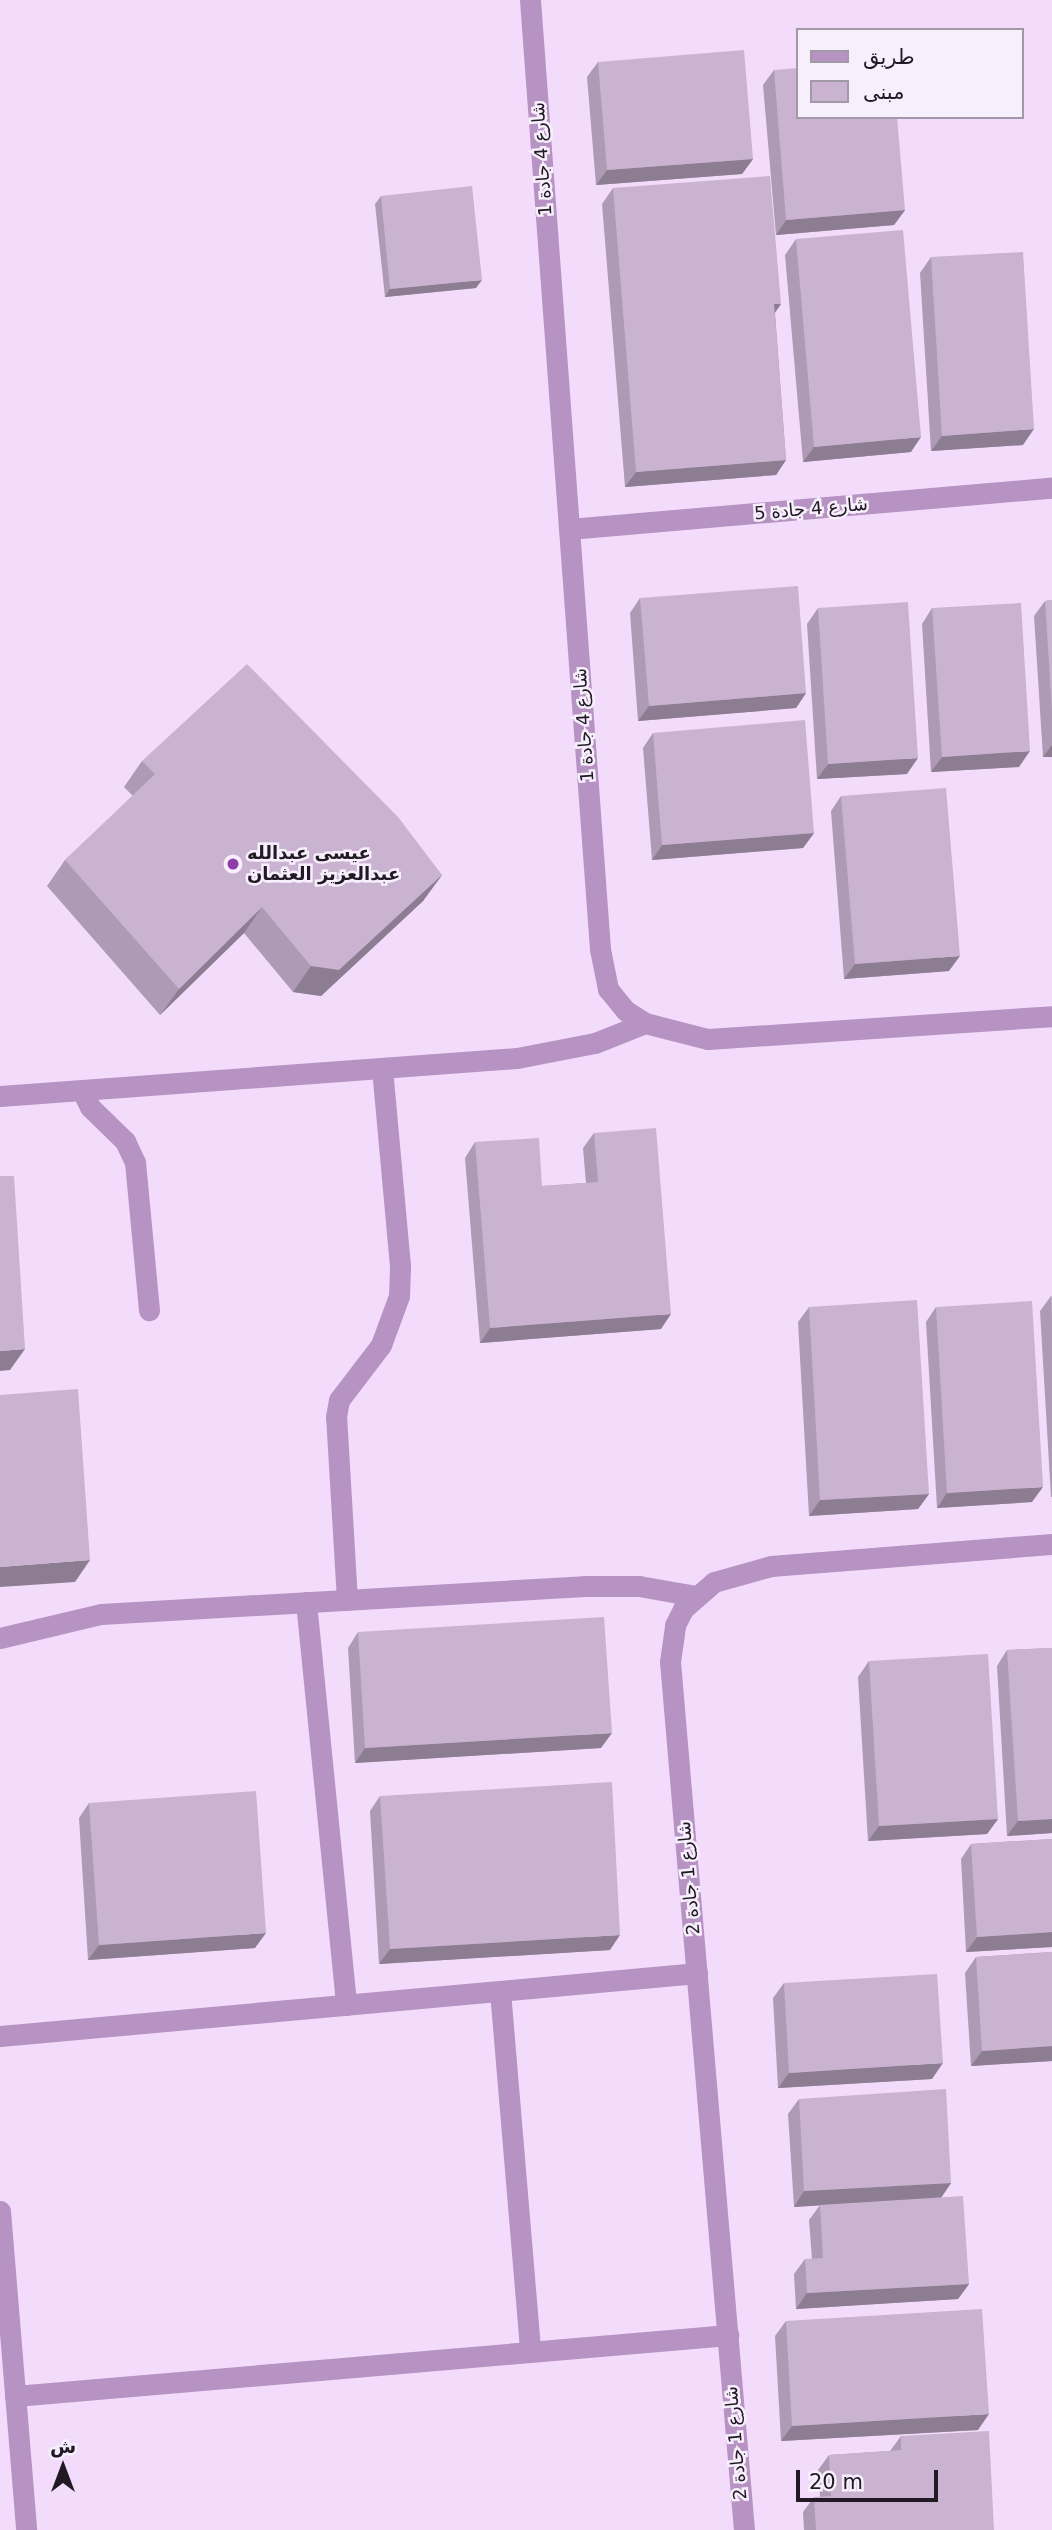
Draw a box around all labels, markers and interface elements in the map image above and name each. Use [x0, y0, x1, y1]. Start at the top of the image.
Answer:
legend [796, 28, 1024, 119]
text: طريق [863, 45, 915, 69]
text: مبنى [863, 80, 904, 104]
street label: شارع 4 جادة 1 [527, 101, 557, 217]
street label: شارع 4 جادة 5 [753, 493, 869, 525]
street label: شارع 4 جادة 1 [569, 667, 599, 783]
place label: عيسى عبدالله عبدالعزيز العثمان [247, 843, 400, 886]
marker: عيسى عبدالله عبدالعزيز العثمان [225, 856, 241, 872]
street label: شارع 1 جادة 2 [673, 1820, 705, 1936]
street label: شارع 1 جادة 2 [720, 2385, 752, 2501]
north arrow [28, 2432, 98, 2502]
text: ش [50, 2435, 76, 2457]
scale bar [800, 2456, 942, 2500]
text: 20 m [809, 2470, 863, 2494]

